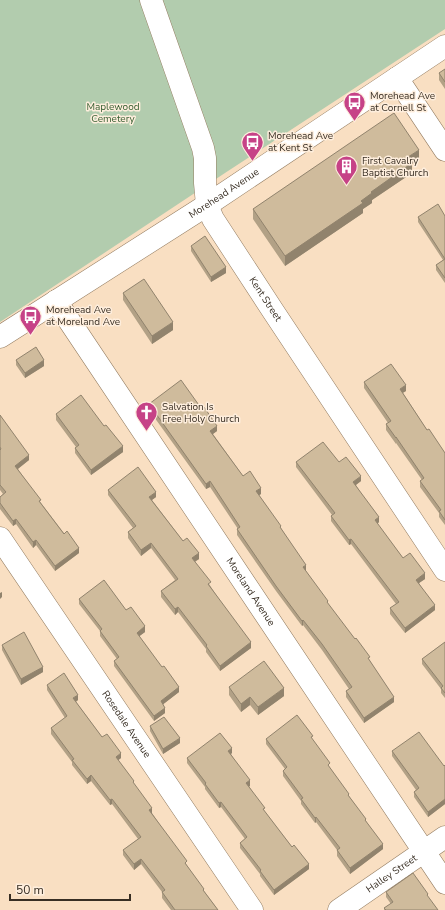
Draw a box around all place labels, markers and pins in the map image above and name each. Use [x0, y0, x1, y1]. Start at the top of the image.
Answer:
bus stop icon: Morehead Ave at Cornell St [342, 89, 368, 122]
place label: Morehead Ave at Cornell St [370, 89, 435, 115]
bus stop icon: Morehead Ave at Kent St [239, 129, 265, 162]
place label: Morehead Ave at Kent St [268, 129, 333, 155]
building icon: First Cavalry Baptist Church [333, 154, 359, 187]
place label: First Cavalry Baptist Church [362, 154, 428, 180]
bus stop icon: Morehead Ave at Moreland Ave [17, 303, 43, 336]
place label: Morehead Ave at Moreland Ave [46, 303, 120, 329]
church icon: Salvation Is Free Holy Church [134, 400, 160, 433]
place label: Salvation Is Free Holy Church [162, 400, 240, 426]

